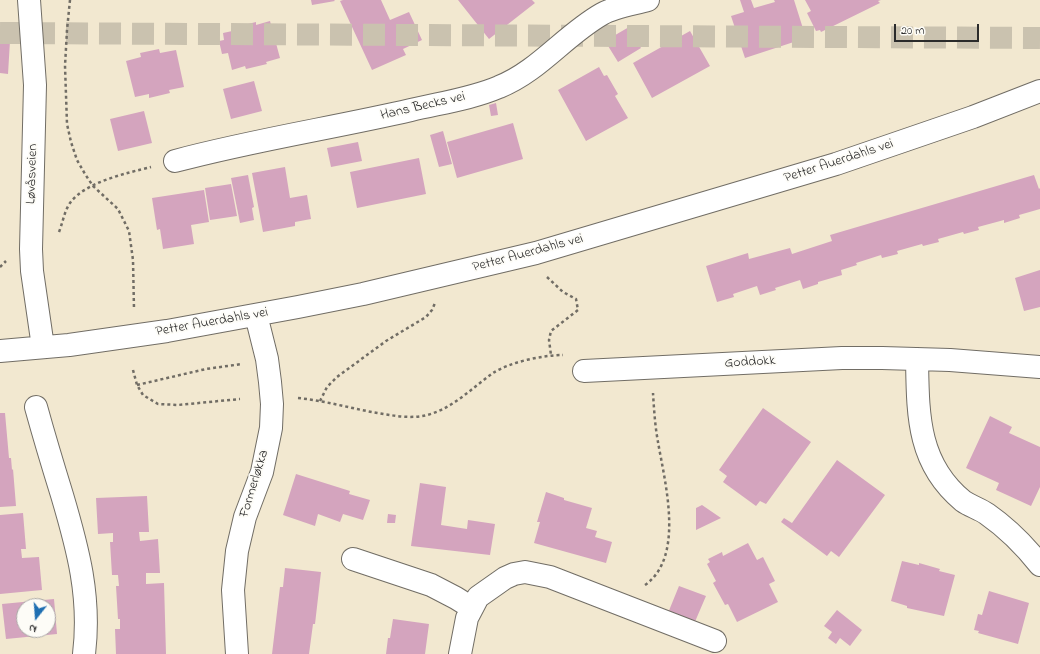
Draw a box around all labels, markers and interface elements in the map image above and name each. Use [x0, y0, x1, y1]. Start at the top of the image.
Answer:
scale bar [896, 16, 981, 42]
text: 20 m [901, 22, 924, 40]
street label: Hans Becks vei [379, 89, 467, 125]
street label: Petter Auerdahls vei [782, 136, 896, 188]
street label: Løvåsveien [24, 144, 42, 204]
street label: Petter Auerdahls vei [471, 231, 585, 277]
street label: Petter Auerdahls vei [154, 305, 270, 341]
street label: Goddokk [724, 353, 776, 373]
street label: Formerløkka [237, 448, 273, 520]
north arrow [16, 598, 56, 638]
text: N [27, 620, 39, 637]

